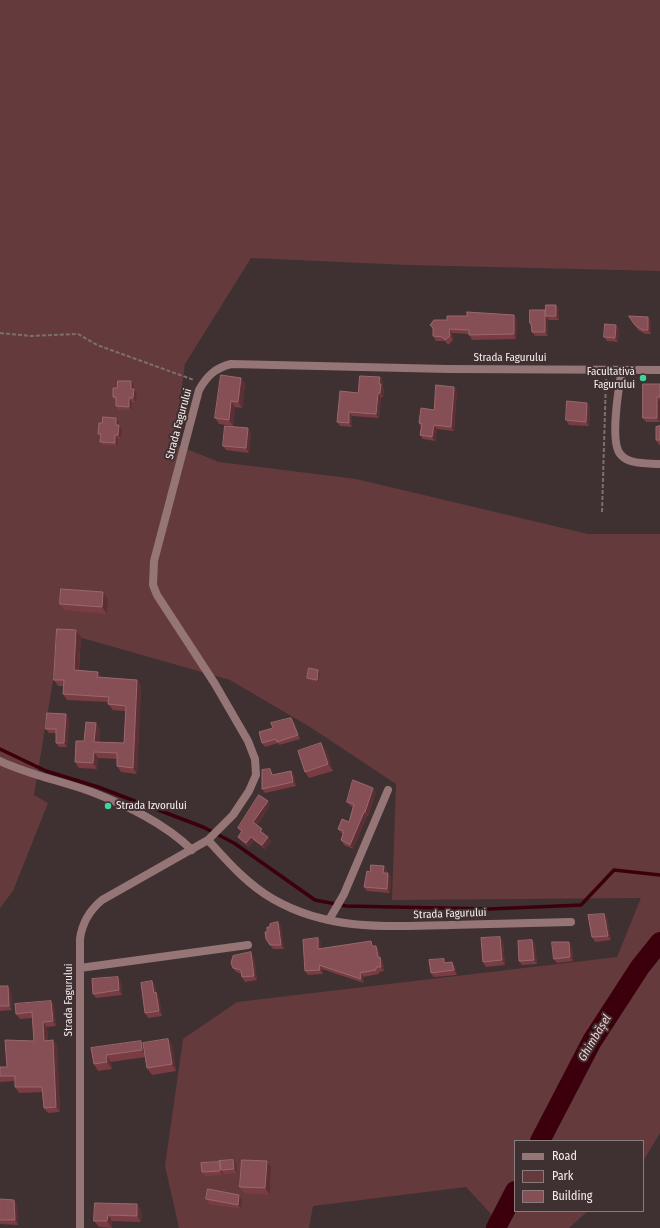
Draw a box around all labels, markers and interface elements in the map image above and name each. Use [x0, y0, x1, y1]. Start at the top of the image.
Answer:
street label: Strada Fagurului [473, 351, 547, 365]
place label: Facultativă Fagurului [587, 365, 635, 391]
marker: Facultativă Fagurului [638, 373, 648, 383]
street label: Strada Fagurului [163, 387, 195, 461]
place label: Strada Izvorului [116, 799, 187, 813]
marker: Strada Izvorului [103, 801, 113, 811]
street label: Strada Fagurului [413, 906, 487, 922]
street label: Strada Fagurului [62, 963, 76, 1037]
water label: Ghimbășel [576, 1012, 614, 1064]
legend [514, 1140, 644, 1212]
text: Road [552, 1149, 577, 1163]
text: Park [552, 1169, 573, 1183]
text: Building [552, 1189, 592, 1203]

